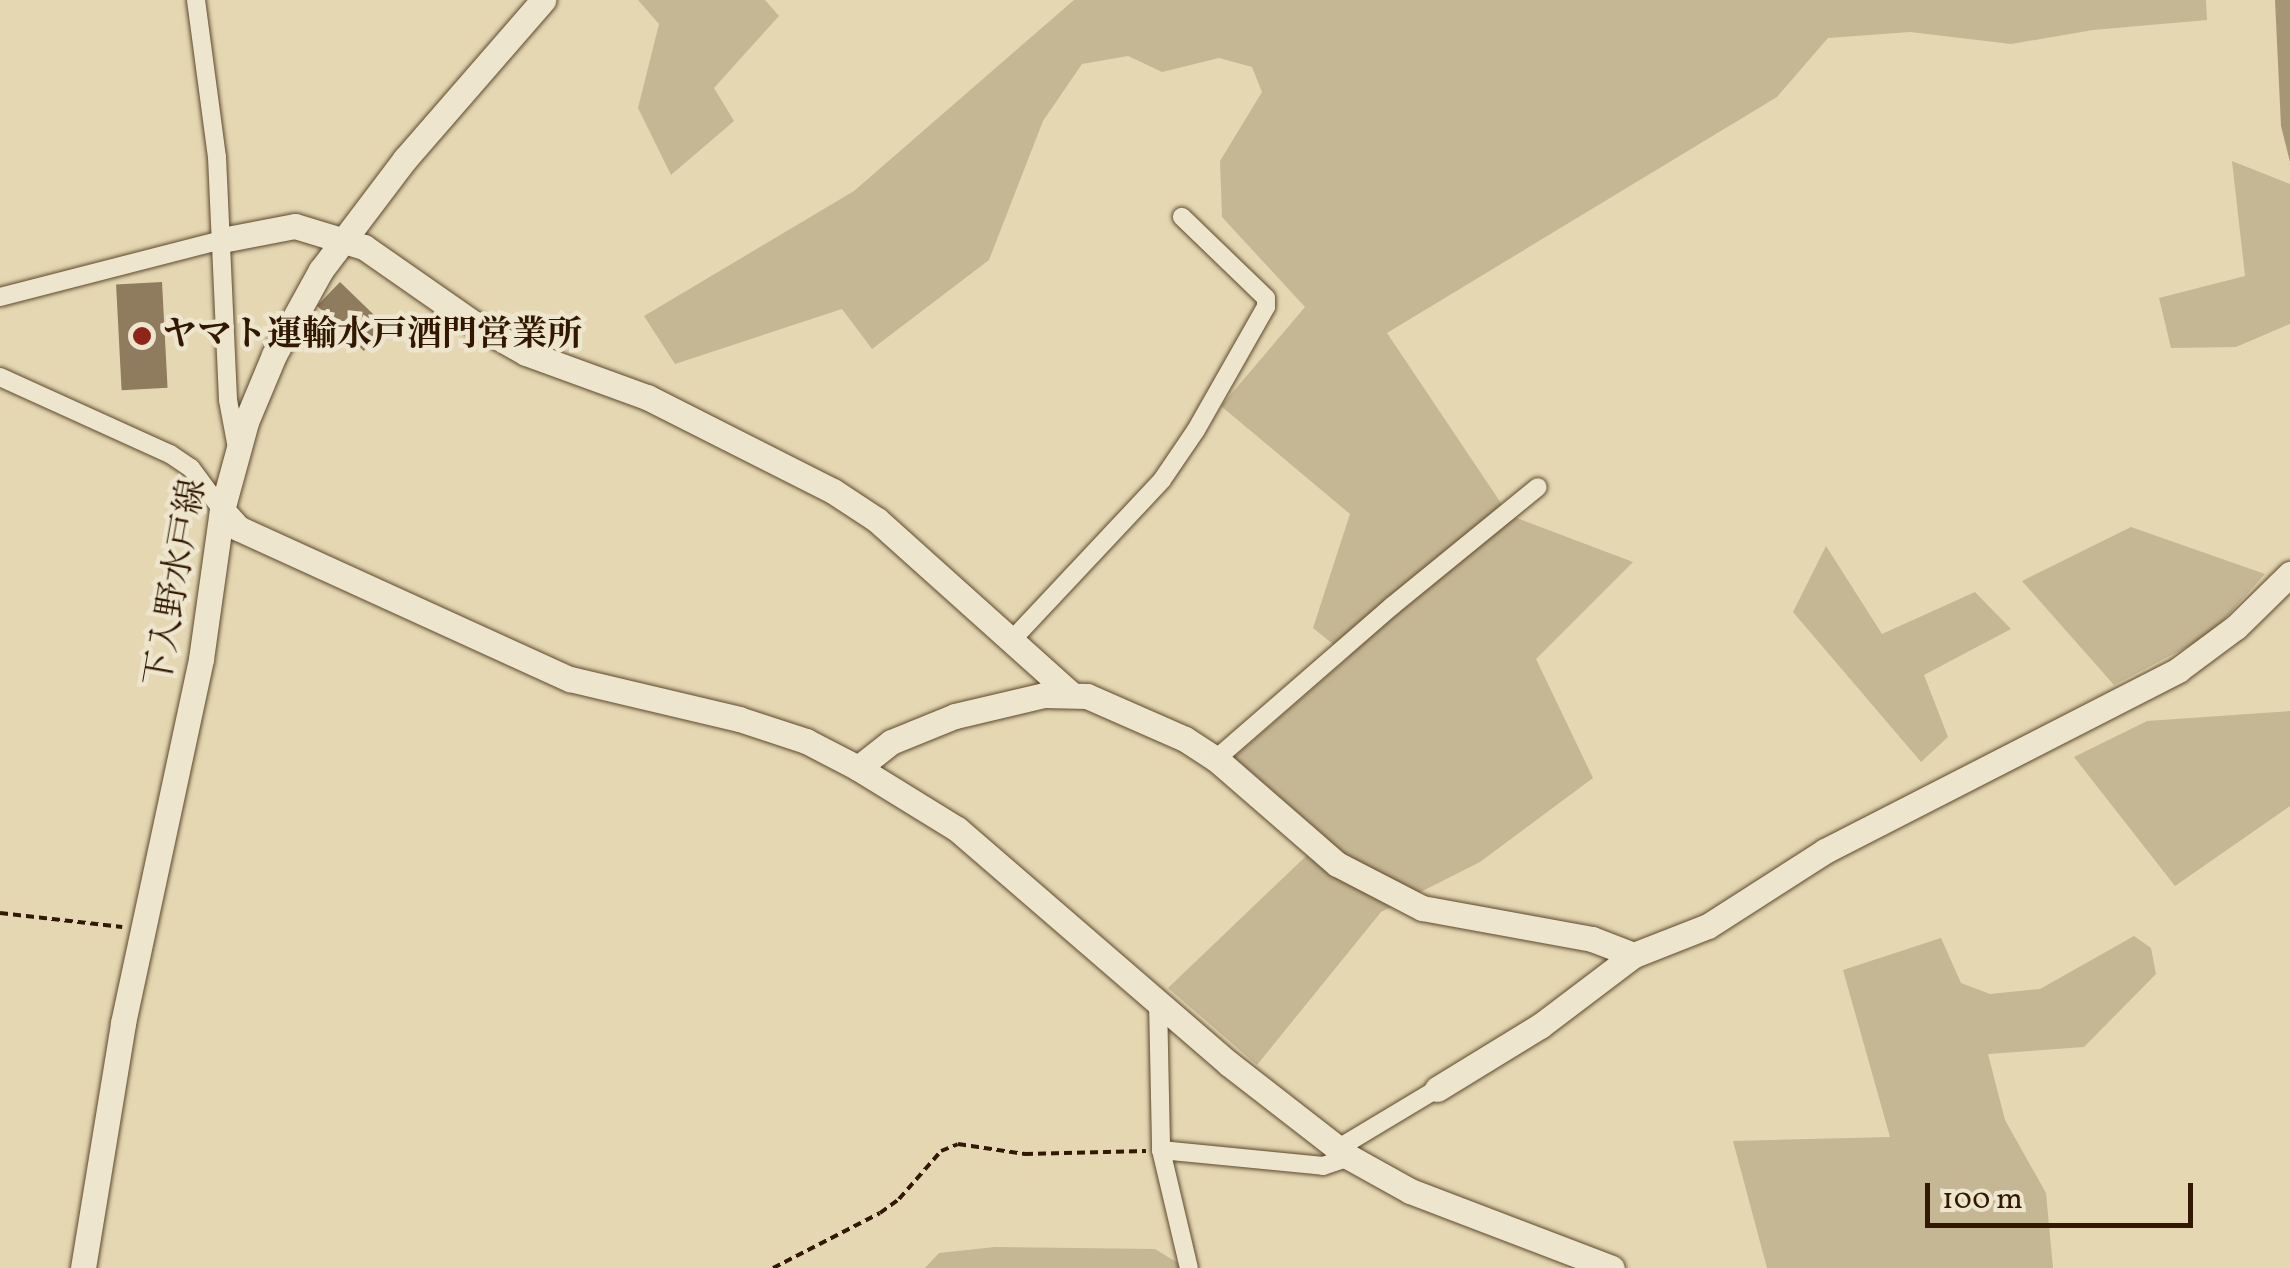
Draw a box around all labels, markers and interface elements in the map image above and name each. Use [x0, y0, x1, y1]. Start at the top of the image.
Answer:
place label: ヤマト運輸水戸酒門営業所 [162, 315, 582, 357]
marker: ヤマト運輸水戸酒門営業所 [131, 325, 153, 347]
street label: 下入野水戸線 [138, 476, 216, 690]
scale bar [1930, 1163, 2198, 1225]
text: 100 m [1942, 1179, 2023, 1221]

